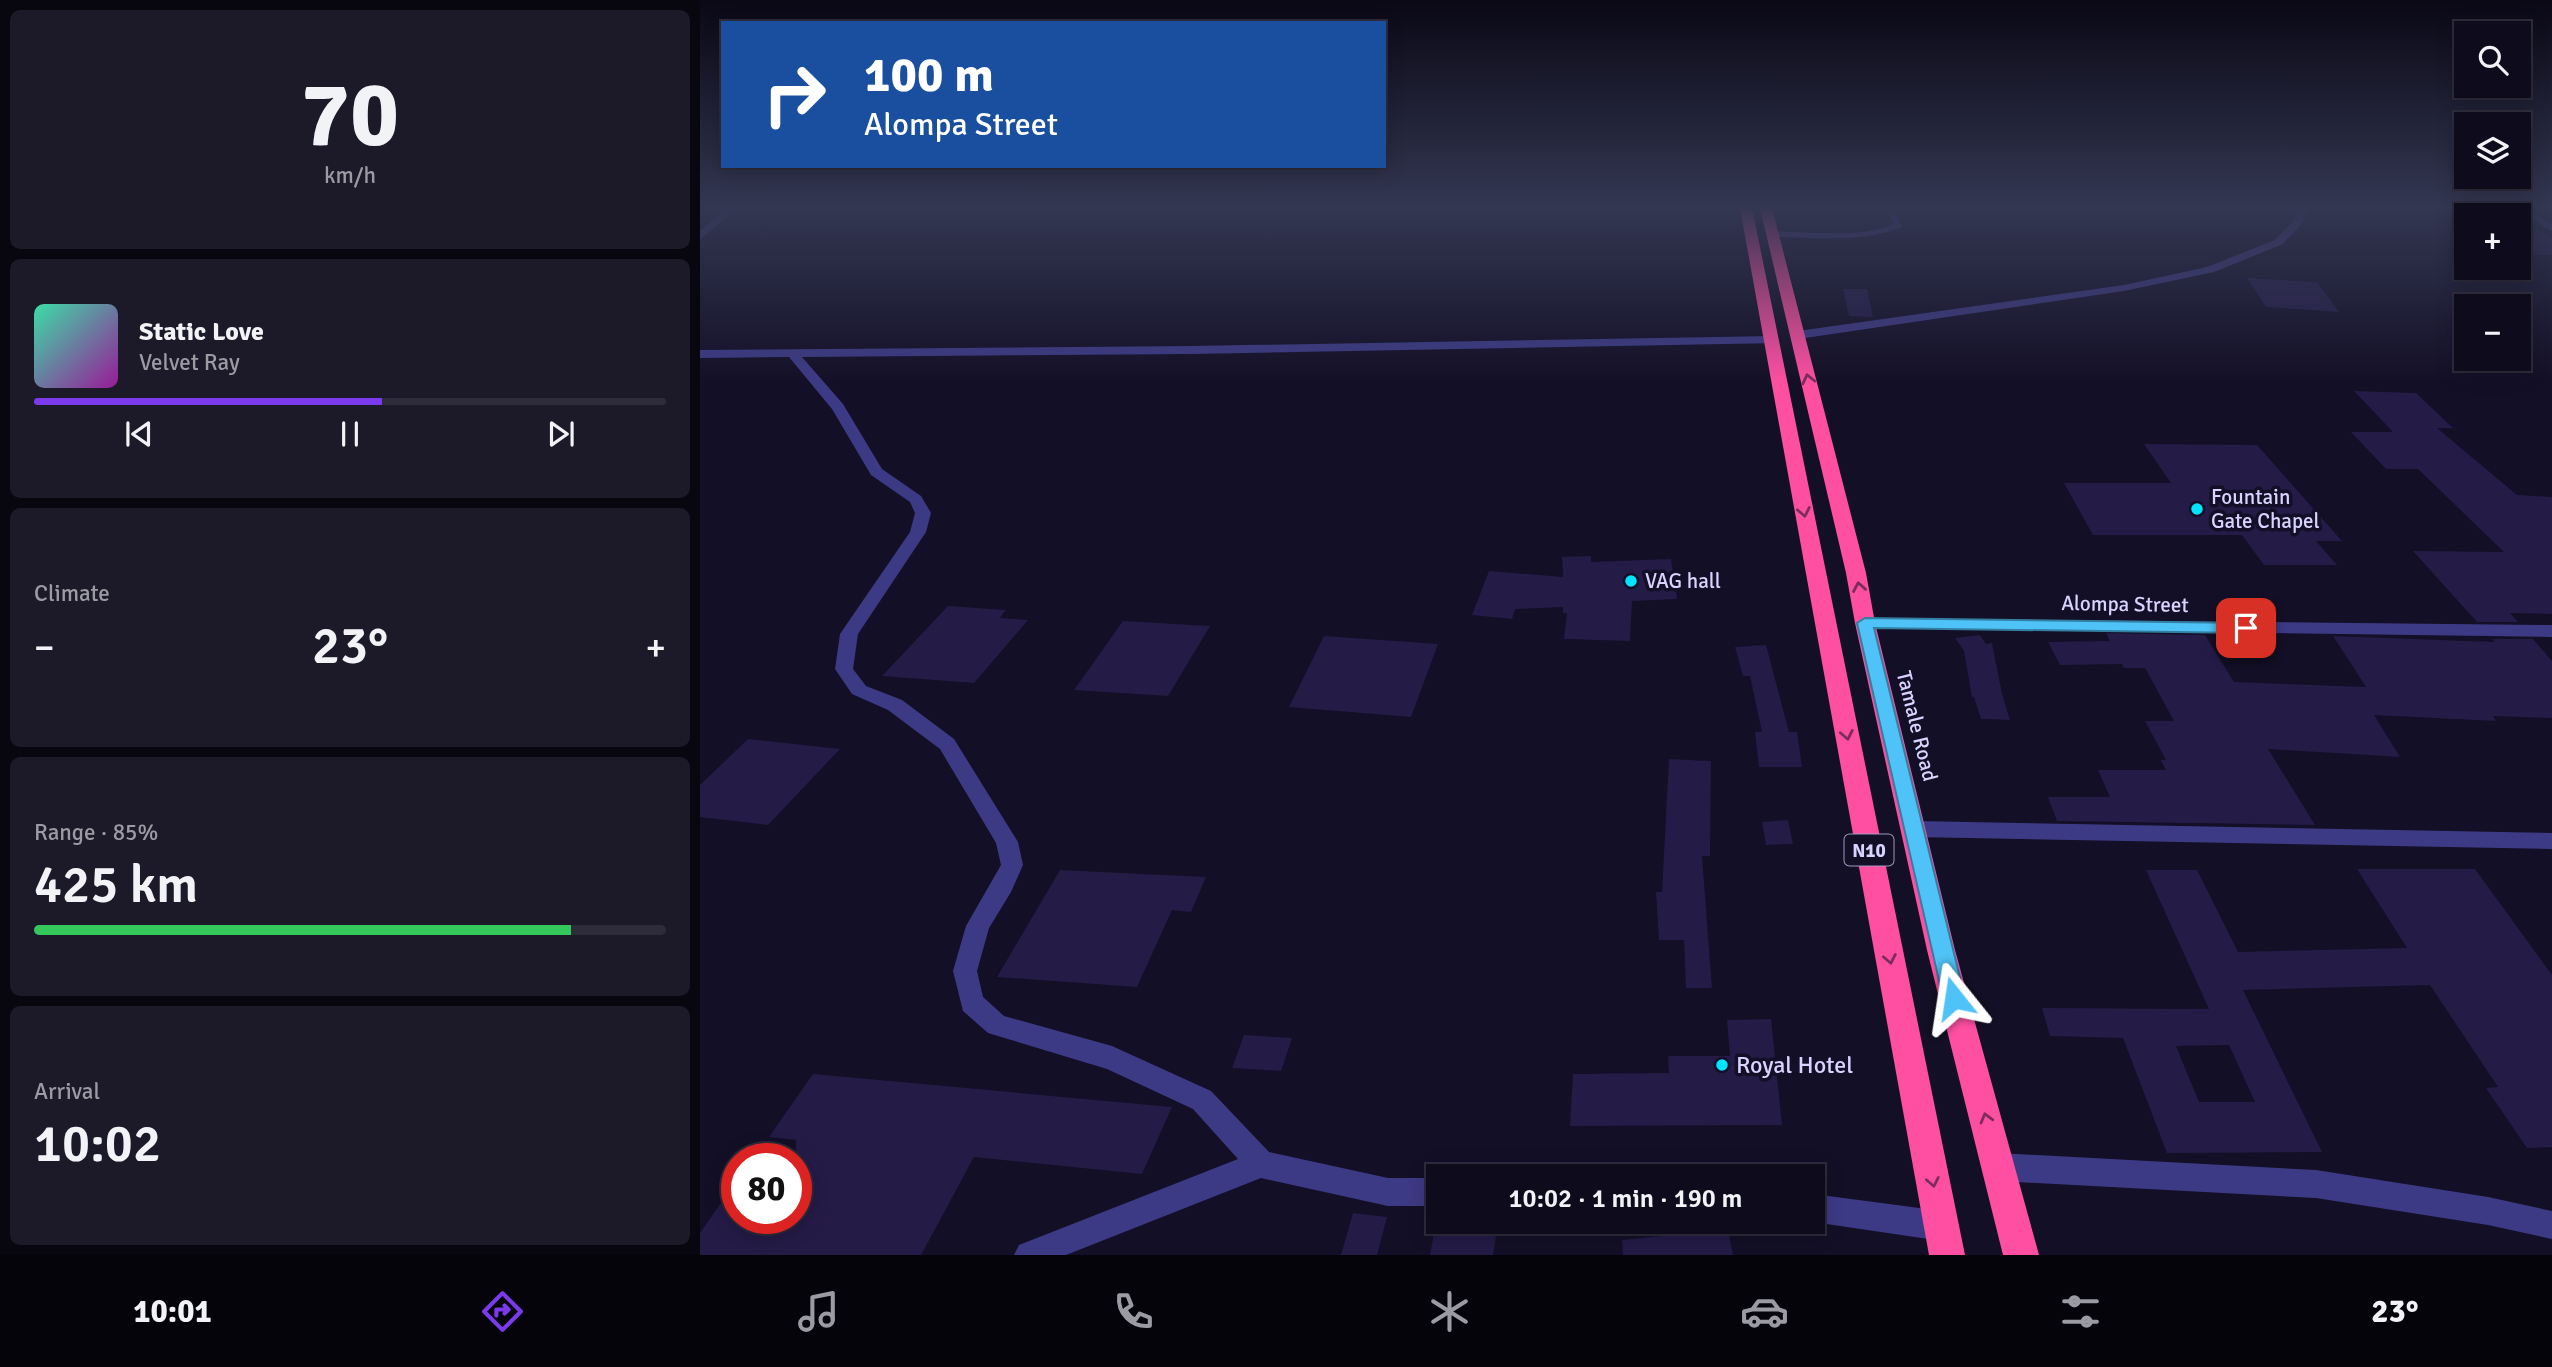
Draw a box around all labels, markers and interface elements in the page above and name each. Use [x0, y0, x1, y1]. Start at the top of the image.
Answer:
map controls [2454, 21, 2531, 371]
button: search [2454, 21, 2531, 98]
text: 100 m [864, 45, 994, 105]
icon: right [749, 49, 840, 140]
text: 70 [301, 59, 399, 172]
text: Alompa Street [864, 105, 1058, 144]
button: layers [2454, 112, 2531, 189]
text: km/h [324, 161, 376, 190]
button: + [2454, 203, 2531, 280]
button: − [2454, 294, 2531, 371]
text: Static Love [139, 316, 264, 348]
text: Velvet Ray [139, 348, 240, 377]
one-way arrow [1801, 373, 1816, 385]
icon: previous [120, 415, 158, 453]
icon: pause [331, 415, 369, 453]
icon: next [542, 415, 580, 453]
place label: Fountain Gate Chapel [2211, 484, 2320, 534]
marker: Fountain Gate Chapel [2189, 501, 2205, 517]
one-way arrow [1795, 506, 1810, 518]
place label: VAG hall [1645, 568, 1721, 594]
marker: VAG hall [1623, 573, 1639, 589]
text: Climate [34, 579, 110, 608]
one-way arrow [1852, 581, 1867, 593]
street label: Alompa Street [2061, 590, 2189, 618]
pin [2216, 598, 2276, 658]
icon: arrive [2227, 609, 2265, 647]
text: 23° [312, 614, 388, 678]
text: − [34, 624, 55, 671]
text: + [645, 624, 666, 671]
street label: Tamale Road [1891, 668, 1943, 784]
one-way arrow [1838, 729, 1853, 741]
text: Range · 85% [34, 818, 158, 847]
road number: N10 [1844, 834, 1894, 866]
text: 425 km [34, 853, 198, 917]
one-way arrow [1882, 953, 1897, 965]
position arrow [1917, 961, 1991, 1035]
place label: Royal Hotel [1736, 1050, 1853, 1080]
marker: Royal Hotel [1714, 1057, 1730, 1073]
text: Arrival [34, 1077, 100, 1106]
text: 10:02 [34, 1112, 161, 1176]
one-way arrow [1979, 1112, 1994, 1124]
speed limit sign: 80 [721, 1143, 812, 1234]
one-way arrow [1925, 1176, 1940, 1188]
text: 10:02 · 1 min · 190 m [1509, 1183, 1742, 1215]
icon: directions [478, 1287, 527, 1336]
icon: music [794, 1287, 843, 1336]
icon: phone [1109, 1287, 1158, 1336]
icon: climate [1425, 1287, 1474, 1336]
icon: car [1740, 1287, 1789, 1336]
icon: filters [2056, 1287, 2105, 1336]
text: 10:01 [133, 1292, 212, 1331]
text: 23° [2371, 1292, 2419, 1331]

